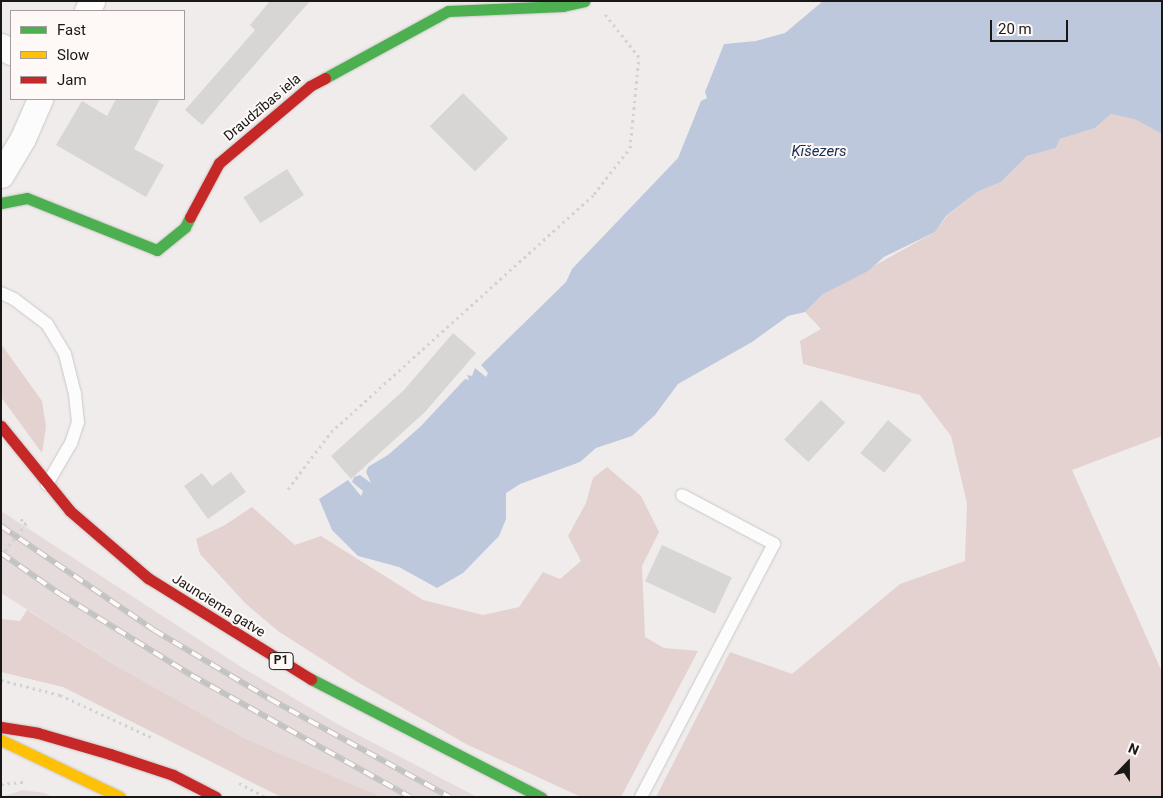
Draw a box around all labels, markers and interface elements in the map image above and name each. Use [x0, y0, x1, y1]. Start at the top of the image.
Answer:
legend [10, 10, 185, 100]
scale bar [993, 10, 1070, 42]
text: 20 m [998, 20, 1032, 38]
text: Fast [57, 21, 86, 39]
text: Slow [57, 46, 89, 64]
street label: Draudzības iela [220, 70, 304, 144]
text: Jam [57, 71, 87, 89]
water label: Ķīšezers [791, 143, 847, 161]
street label: Jaunciema gatve [169, 570, 269, 640]
road number: P1 [268, 651, 294, 670]
north arrow [1103, 738, 1153, 788]
text: N [1126, 740, 1141, 758]

